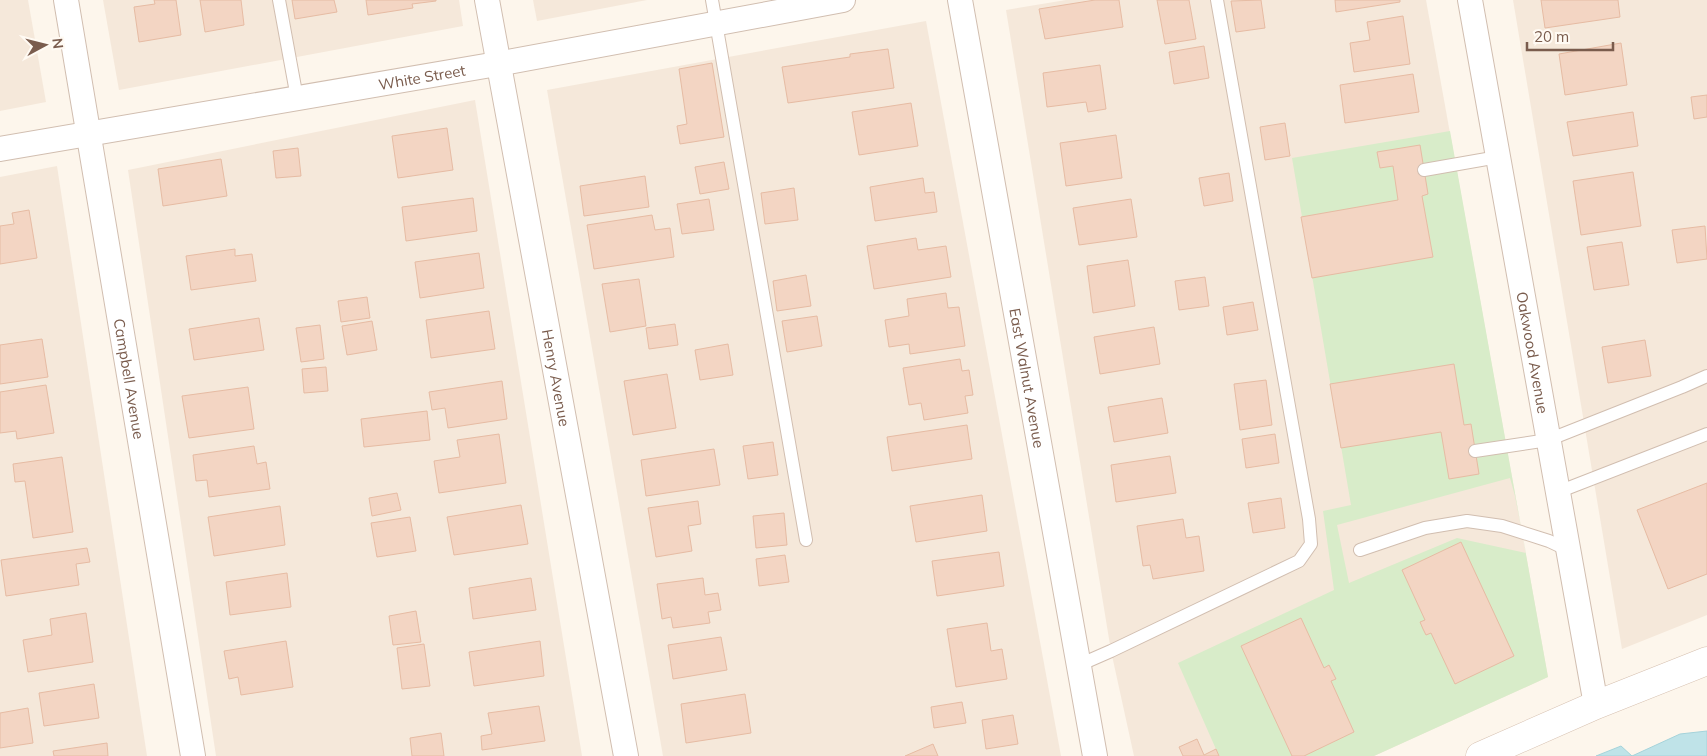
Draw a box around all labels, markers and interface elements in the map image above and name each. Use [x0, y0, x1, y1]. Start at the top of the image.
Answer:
north arrow [20, 20, 70, 70]
scale bar [1527, 20, 1613, 52]
text: 20 m [1534, 27, 1569, 46]
text: N [48, 37, 67, 50]
street label: White Street [377, 60, 467, 94]
street label: Oakwood Avenue [1513, 290, 1553, 415]
street label: East Walnut Avenue [1006, 307, 1049, 449]
street label: Campbell Avenue [110, 317, 149, 440]
street label: Henry Avenue [538, 327, 575, 428]

